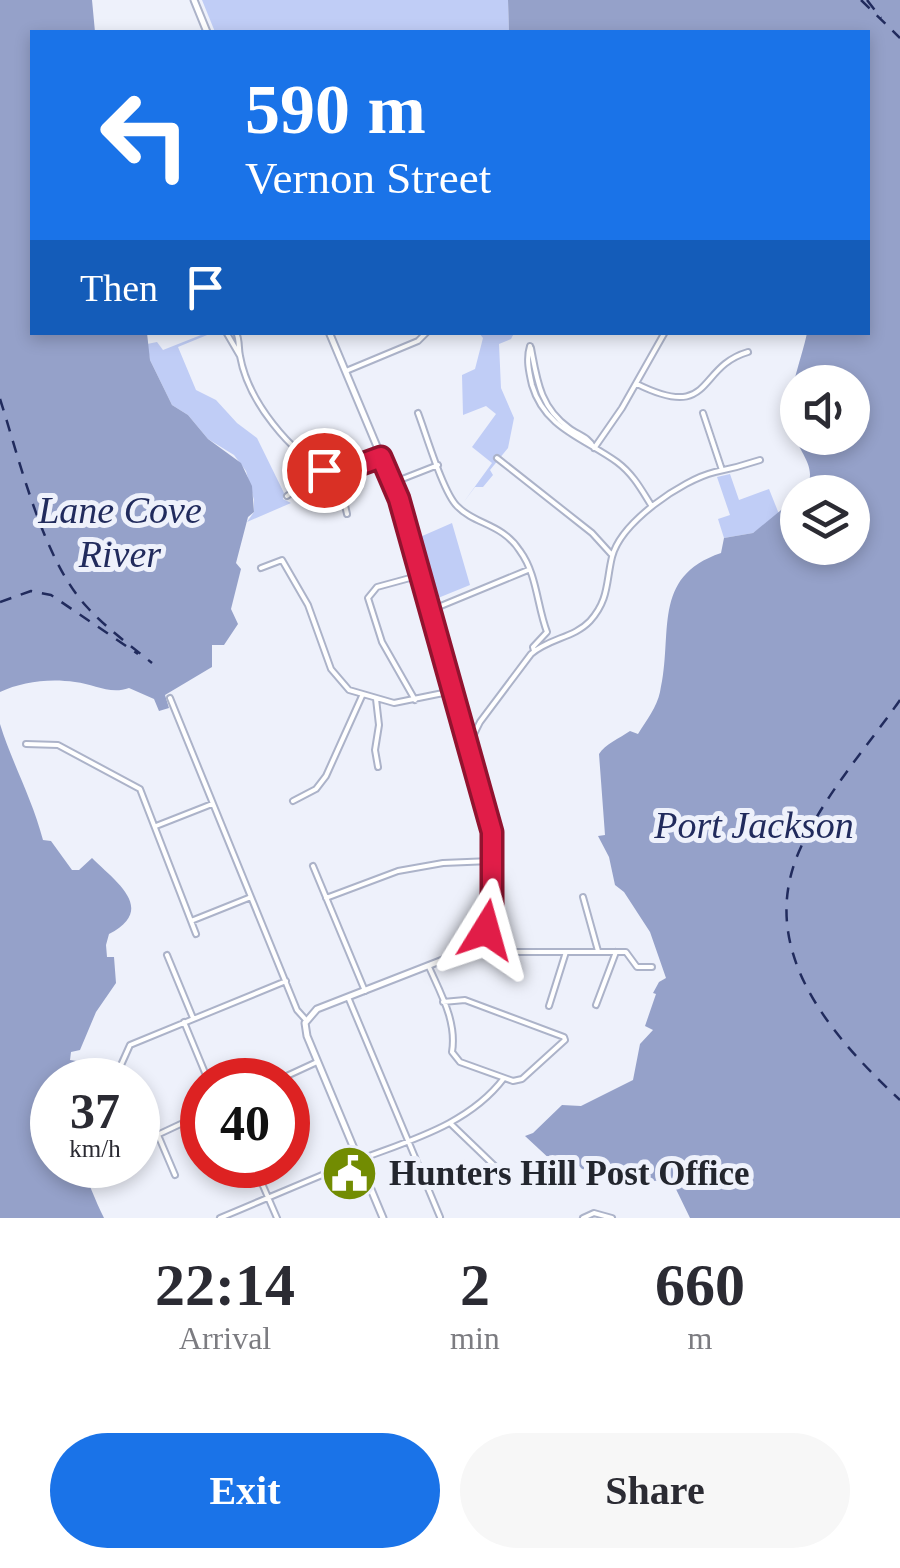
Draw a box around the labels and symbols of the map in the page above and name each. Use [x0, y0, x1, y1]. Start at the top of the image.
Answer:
pin [282, 428, 367, 513]
water label: Lane Cove River [37, 489, 202, 575]
water label: Port Jackson [653, 804, 854, 846]
position arrow [434, 878, 538, 982]
speed limit sign: 40 [180, 1058, 310, 1188]
public building icon: Hunters Hill Post Office [320, 1143, 380, 1203]
place label: Hunters Hill Post Office [389, 1154, 750, 1193]

